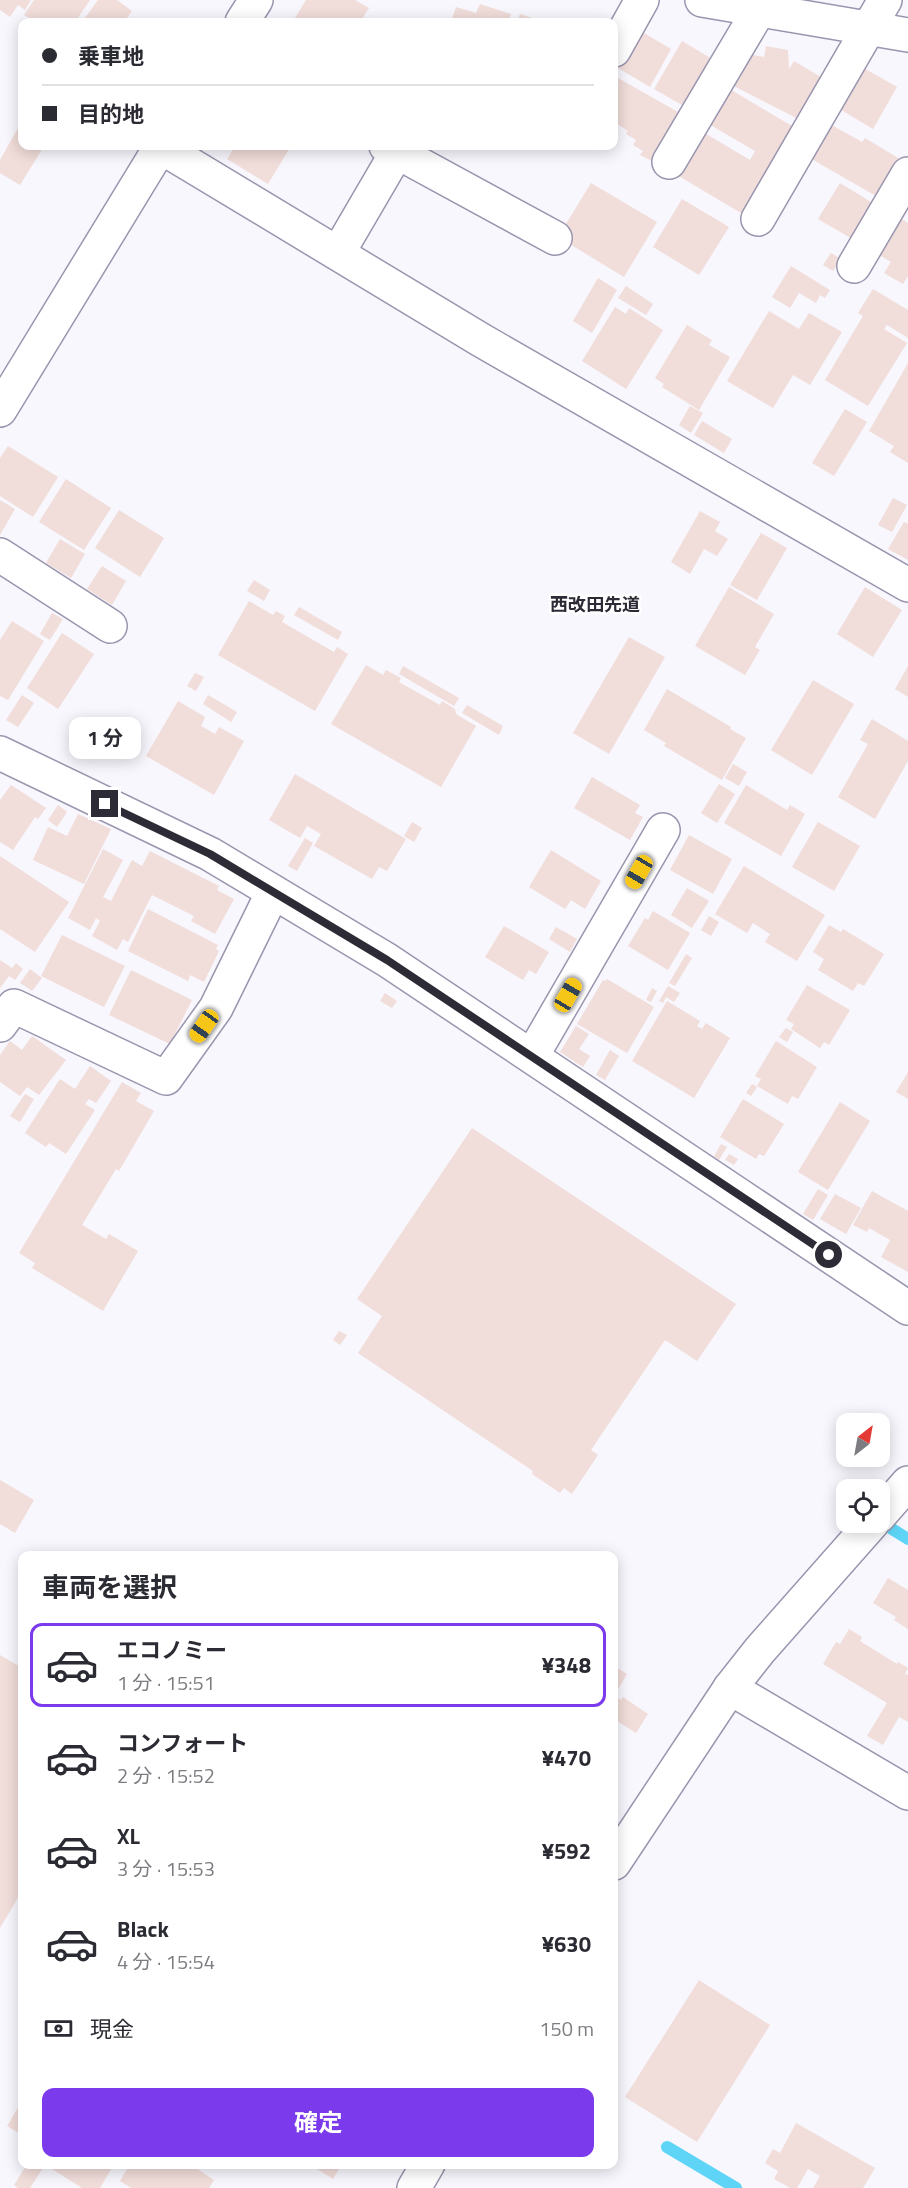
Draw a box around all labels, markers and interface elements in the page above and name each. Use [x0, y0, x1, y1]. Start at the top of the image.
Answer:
text: 乗車地 [78, 39, 144, 73]
text: 目的地 [78, 97, 144, 131]
district label: 西改田先道 [550, 591, 640, 618]
callout: 1 分 [69, 717, 141, 759]
text: 1 分 [87, 722, 123, 753]
route end [91, 790, 118, 817]
car [622, 852, 656, 892]
car [551, 975, 585, 1015]
car [186, 1006, 222, 1046]
route start [815, 1241, 842, 1268]
north arrow [836, 1413, 890, 1467]
map controls [836, 1413, 890, 1533]
button: locate [836, 1479, 890, 1533]
text: 車両を選択 [42, 1566, 177, 1607]
text: エコノミー [117, 1633, 227, 1667]
icon: car [45, 1638, 99, 1692]
text: ¥348 [542, 1648, 591, 1682]
text: 1 分 · 15:51 [117, 1667, 215, 1698]
text: コンフォート [117, 1726, 248, 1760]
icon: car [45, 1731, 99, 1785]
text: ¥470 [542, 1741, 591, 1775]
text: 2 分 · 15:52 [117, 1760, 215, 1791]
text: XL [117, 1819, 140, 1853]
icon: car [45, 1824, 99, 1878]
text: ¥592 [542, 1834, 591, 1868]
text: 3 分 · 15:53 [117, 1853, 215, 1884]
text: Black [117, 1912, 169, 1946]
icon: car [45, 1917, 99, 1971]
text: ¥630 [542, 1927, 591, 1961]
text: 4 分 · 15:54 [117, 1946, 215, 1977]
icon: cash [42, 2012, 75, 2045]
text: 現金 [90, 2012, 134, 2046]
text: 150 m [539, 2013, 594, 2044]
button: 確定 [42, 2088, 594, 2157]

